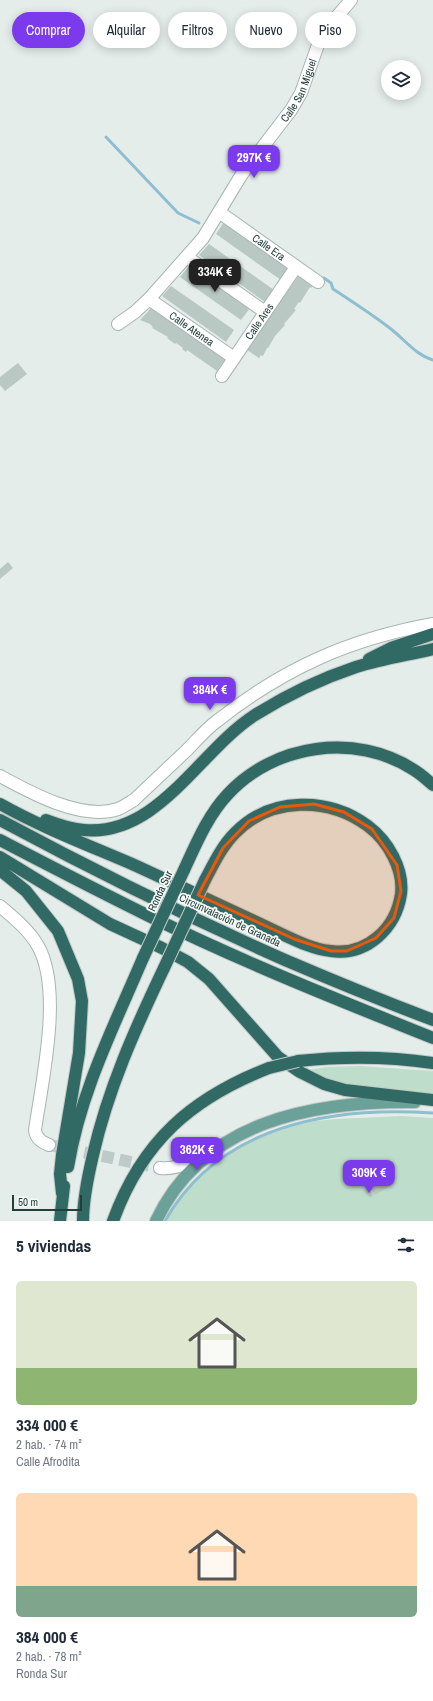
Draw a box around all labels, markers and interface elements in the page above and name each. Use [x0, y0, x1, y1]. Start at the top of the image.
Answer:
chip: Comprar [12, 12, 85, 48]
chip: Alquilar [93, 12, 160, 48]
chip: Filtros [168, 12, 227, 48]
chip: Nuevo [235, 12, 297, 48]
chip: Piso [305, 12, 356, 48]
street label: Calle San Miguel [277, 57, 320, 125]
map controls [381, 60, 421, 100]
button: layers [381, 60, 421, 100]
pin: 297K € [221, 145, 287, 179]
text: 297K € [237, 149, 271, 166]
street label: Calle Era [250, 231, 288, 264]
pin: 334K € [182, 259, 248, 293]
text: 334K € [198, 263, 232, 280]
street label: Calle Ares [242, 300, 277, 342]
street label: Calle Atenea [167, 308, 217, 349]
pin: 384K € [177, 677, 243, 711]
text: 384K € [193, 681, 227, 698]
street label: Ronda Sur [145, 868, 175, 914]
street label: Circunvalación de Granada [177, 890, 283, 950]
pin: 362K € [164, 1137, 230, 1171]
text: 362K € [180, 1141, 214, 1158]
pin: 309K € [336, 1160, 402, 1194]
text: 309K € [352, 1164, 386, 1181]
scale bar [12, 1193, 82, 1212]
text: 50 m [18, 1195, 38, 1209]
text: 5 viviendas [16, 1234, 91, 1257]
icon: filters [395, 1234, 417, 1256]
icon: home [181, 1307, 253, 1379]
text: 334 000 € [16, 1413, 78, 1436]
text: 2 hab. · 74 m² [16, 1436, 82, 1453]
text: Calle Afrodita [16, 1453, 80, 1470]
icon: home [181, 1519, 253, 1591]
text: 384 000 € [16, 1625, 78, 1648]
text: 2 hab. · 78 m² [16, 1648, 82, 1665]
text: Ronda Sur [16, 1665, 67, 1682]

